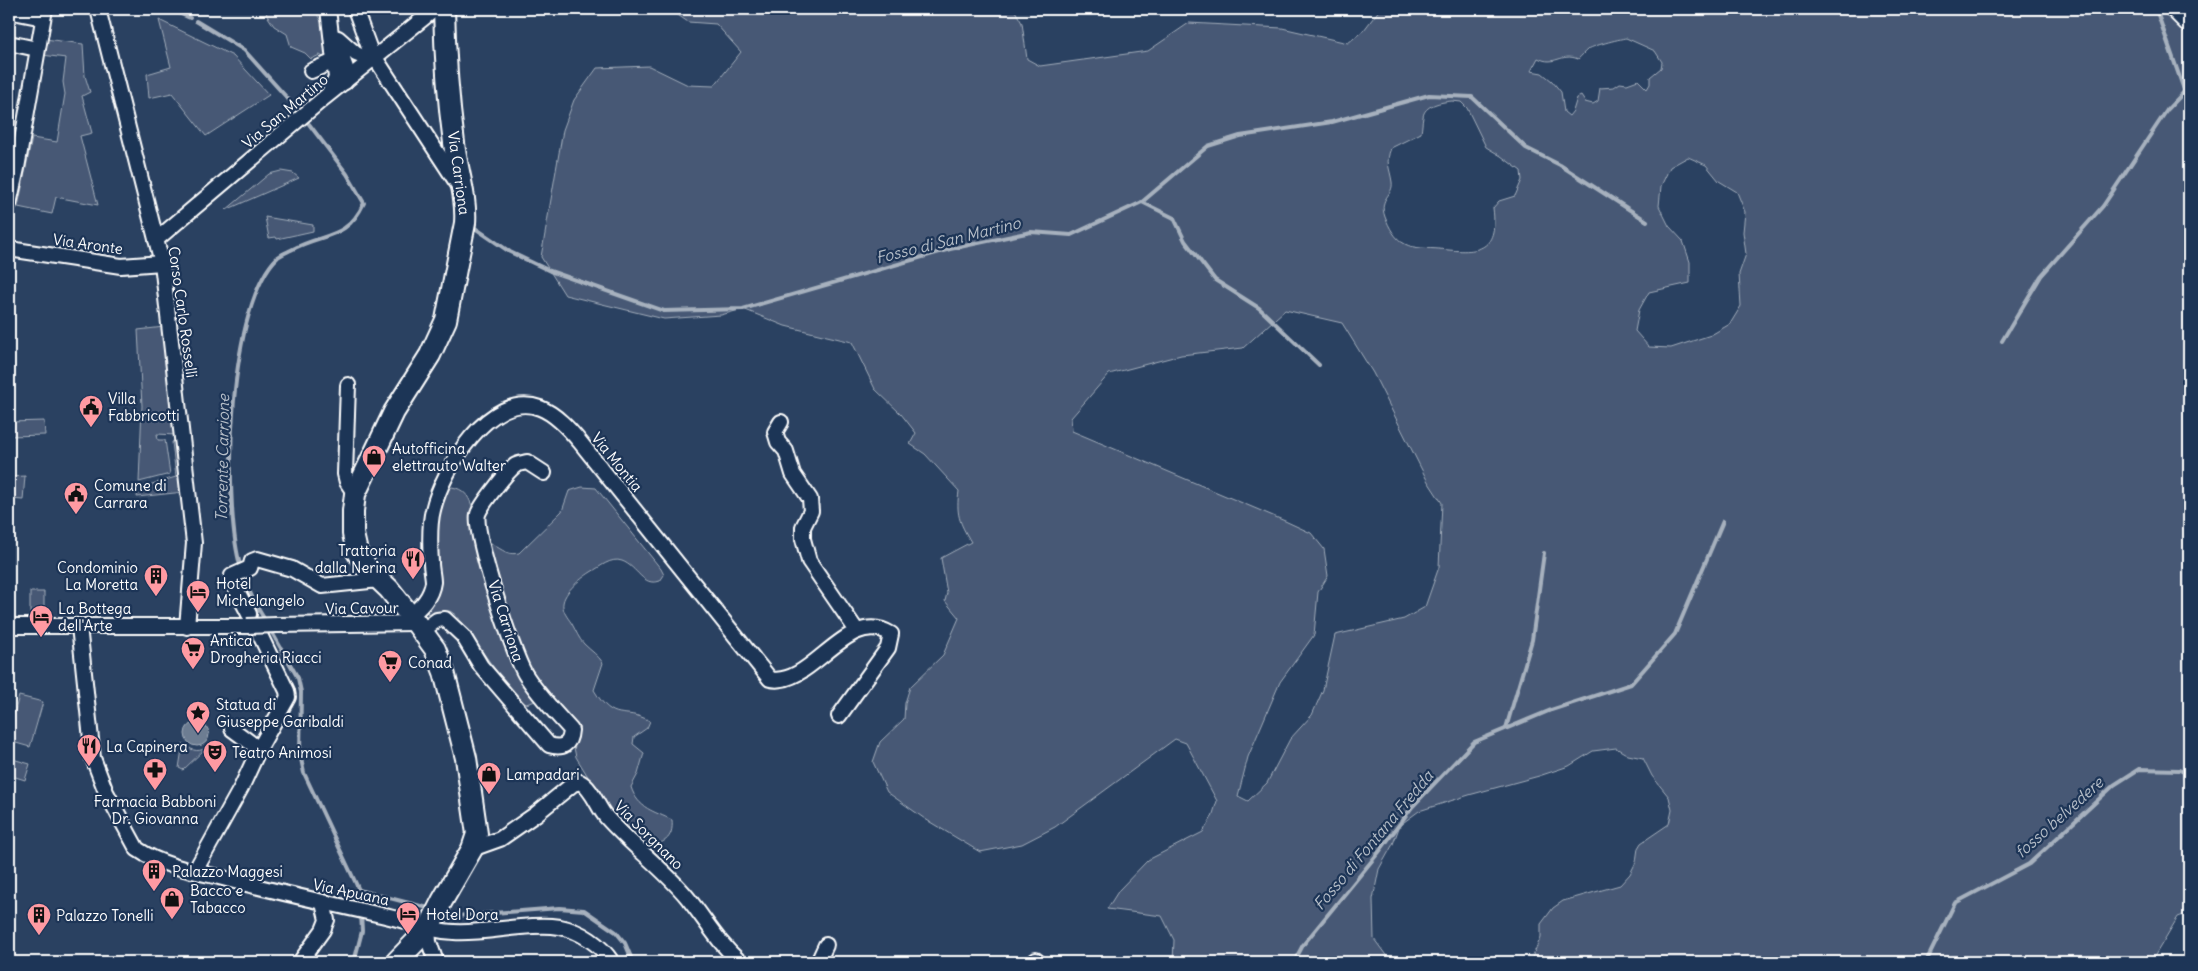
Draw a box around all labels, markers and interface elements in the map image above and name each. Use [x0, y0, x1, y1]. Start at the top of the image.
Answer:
street label: Via San Martino [238, 70, 332, 152]
street label: Via Carriona [444, 130, 474, 217]
water label: Fosso di San Martino [874, 212, 1023, 268]
street label: Via Aronte [52, 230, 124, 258]
street label: Corso Carlo Rosselli [164, 245, 202, 379]
place label: Villa Fabbricotti [108, 389, 180, 425]
water label: Torrente Carrione [211, 393, 233, 522]
public building icon: Villa Fabbricotti [78, 394, 104, 428]
street label: Via Montia [587, 428, 647, 496]
place label: Autofficina elettrauto Walter [392, 439, 506, 475]
shop icon: Autofficina elettrauto Walter [361, 444, 387, 478]
place label: Comune di Carrara [94, 476, 167, 512]
public building icon: Comune di Carrara [63, 481, 89, 515]
place label: Trattoria dalla Nerina [315, 541, 396, 577]
restaurant icon: Trattoria dalla Nerina [400, 546, 426, 580]
place label: Condominio La Moretta [57, 558, 138, 594]
building icon: Condominio La Moretta [143, 563, 169, 597]
place label: Hotel Michelangelo [216, 574, 305, 610]
street label: Via Carriona [484, 578, 528, 665]
hotel icon: Hotel Michelangelo [185, 579, 211, 613]
street label: Via Cavour [325, 598, 399, 618]
place label: La Bottega dell'Arte [58, 599, 132, 635]
hotel icon: La Bottega dell'Arte [28, 604, 54, 638]
place label: Antica Drogheria Riacci [210, 631, 322, 667]
supermarket icon: Antica Drogheria Riacci [180, 636, 206, 670]
supermarket icon: Conad [377, 649, 403, 683]
place label: Conad [408, 653, 452, 672]
place label: Statua di Giuseppe Garibaldi [216, 695, 344, 731]
place icon: Statua di Giuseppe Garibaldi [185, 700, 211, 734]
restaurant icon: La Capinera [76, 733, 102, 767]
place label: La Capinera [106, 737, 188, 756]
theatre icon: Teatro Animosi [202, 739, 228, 773]
place label: Teatro Animosi [232, 743, 332, 762]
pharmacy icon: Farmacia Babboni Dr. Giovanna [142, 757, 168, 791]
shop icon: Lampadari [476, 761, 502, 795]
place label: Lampadari [506, 765, 580, 784]
water label: Fosso di Fontana Fredda [1309, 766, 1438, 914]
water label: fosso belvedere [2011, 771, 2108, 862]
place label: Farmacia Babboni Dr. Giovanna [94, 792, 216, 828]
street label: Via Sorgnano [610, 796, 688, 874]
building icon: Palazzo Maggesi [141, 858, 167, 892]
place label: Palazzo Maggesi [172, 862, 283, 881]
street label: Via Apuana [311, 875, 391, 909]
place label: Bacco e Tabacco [190, 881, 246, 917]
shop icon: Bacco e Tabacco [159, 886, 185, 920]
hotel icon: Hotel Dora [395, 901, 421, 935]
building icon: Palazzo Tonelli [26, 902, 52, 936]
place label: Hotel Dora [426, 905, 499, 924]
place label: Palazzo Tonelli [56, 906, 154, 925]

